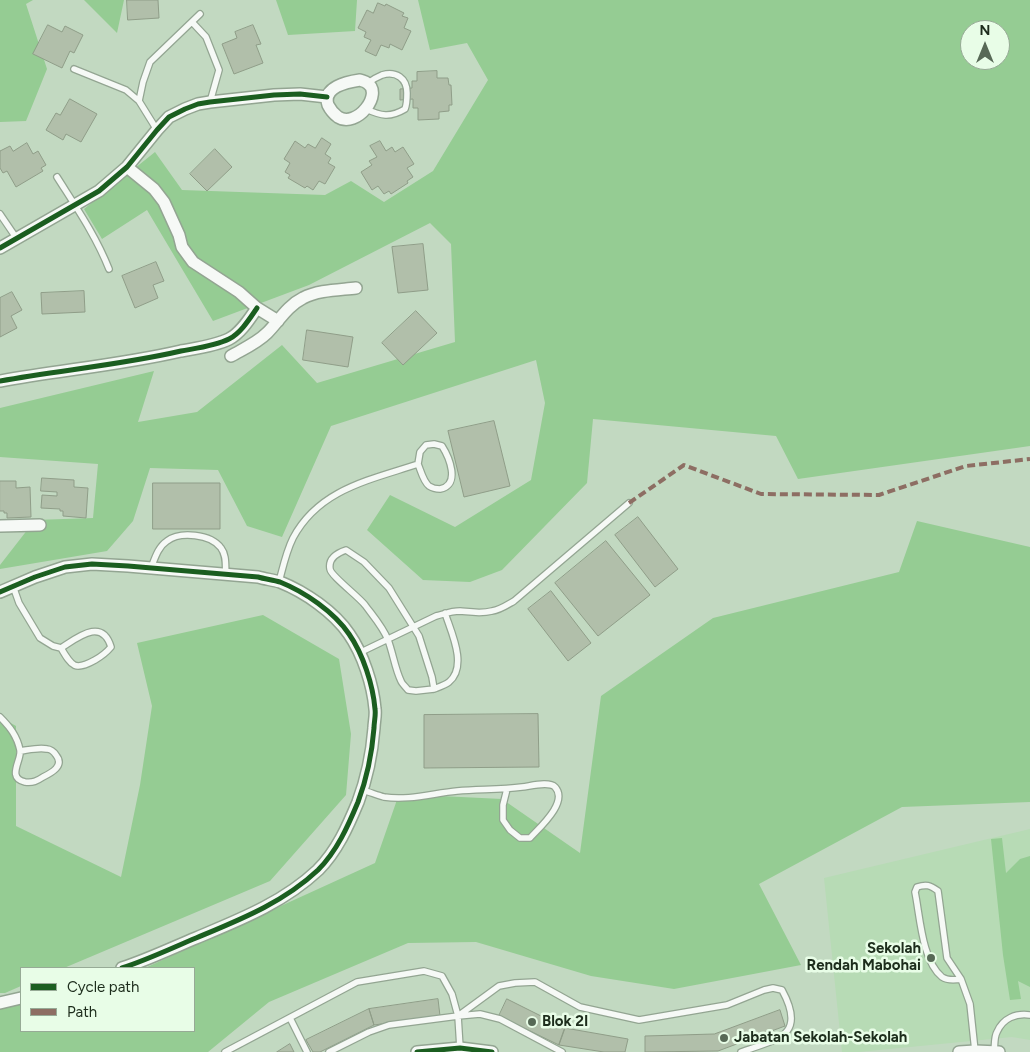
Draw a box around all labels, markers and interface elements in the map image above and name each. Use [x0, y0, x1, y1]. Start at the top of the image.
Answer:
north arrow [960, 20, 1010, 70]
text: N [980, 22, 990, 39]
place label: Sekolah Rendah Mabohai [806, 940, 921, 975]
marker: Sekolah Rendah Mabohai [925, 952, 937, 964]
legend [20, 967, 195, 1032]
text: Cycle path [67, 978, 139, 996]
text: Path [67, 1003, 97, 1021]
place label: Blok 2I [542, 1013, 588, 1031]
marker: Blok 2I [526, 1016, 538, 1028]
place label: Jabatan Sekolah-Sekolah [734, 1029, 907, 1047]
marker: Jabatan Sekolah-Sekolah [718, 1032, 730, 1044]

